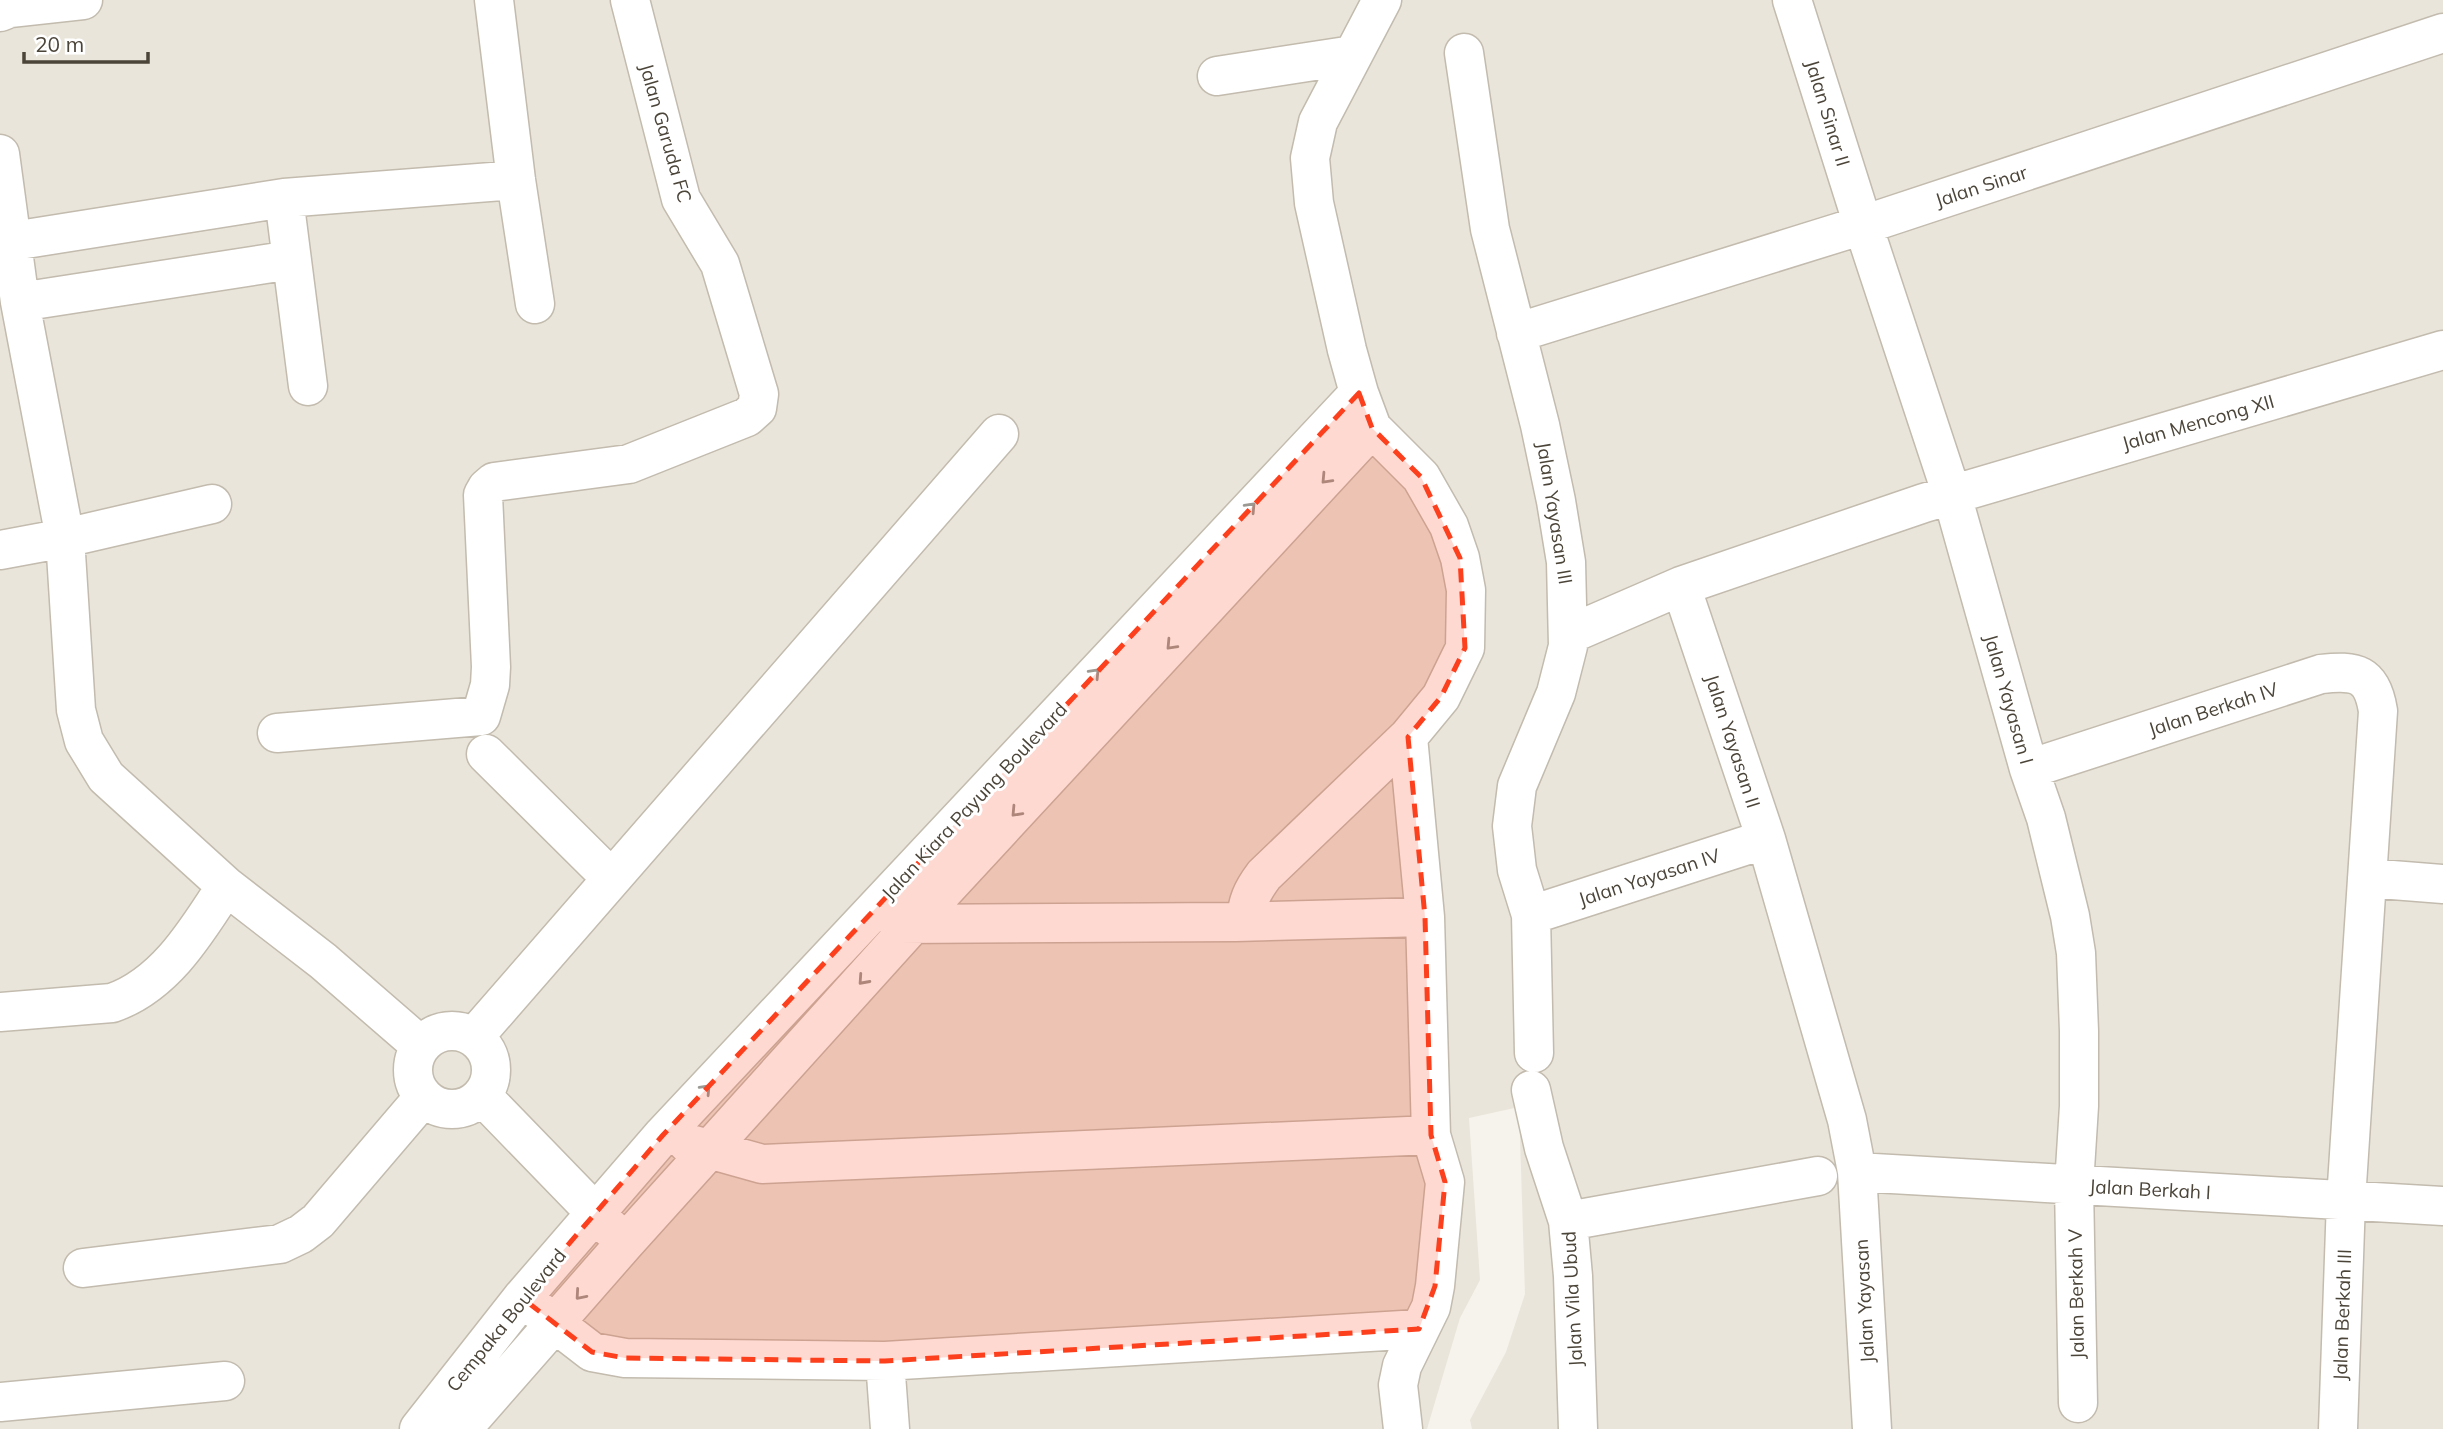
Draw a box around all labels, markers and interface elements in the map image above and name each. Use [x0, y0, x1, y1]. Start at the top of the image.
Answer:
scale bar [24, 21, 149, 65]
text: 20 m [35, 31, 84, 57]
street label: Jalan Sinar II [1800, 57, 1856, 169]
street label: Jalan Garuda FC [635, 61, 697, 205]
street label: Jalan Sinar [1932, 160, 2030, 212]
street label: Jalan Mencong XII [2119, 389, 2277, 455]
street label: Jalan Yayasan III [1532, 440, 1578, 586]
one-way arrow [1321, 470, 1334, 483]
one-way arrow [1243, 502, 1256, 515]
street label: Jalan Yayasan I [1979, 631, 2039, 767]
one-way arrow [1167, 637, 1179, 650]
one-way arrow [1087, 668, 1100, 681]
street label: Jalan Yayasan II [1700, 671, 1766, 811]
street label: Jalan Berkah IV [2145, 676, 2282, 741]
street label: Jalan Kiara Payung Boulevard [876, 697, 1072, 905]
one-way arrow [1012, 804, 1025, 817]
street label: Jalan Yayasan IV [1575, 843, 1724, 911]
one-way arrow [859, 972, 871, 985]
one-way arrow [697, 1084, 710, 1097]
street label: Jalan Berkah I [2088, 1174, 2212, 1204]
street label: Jalan Berkah V [2063, 1228, 2089, 1359]
street label: Jalan Vila Ubud [1556, 1230, 1588, 1368]
street label: Jalan Yayasan [1849, 1238, 1879, 1364]
street label: Cempaka Boulevard [441, 1244, 571, 1396]
street label: Jalan Berkah III [2328, 1249, 2356, 1381]
one-way arrow [576, 1287, 588, 1300]

